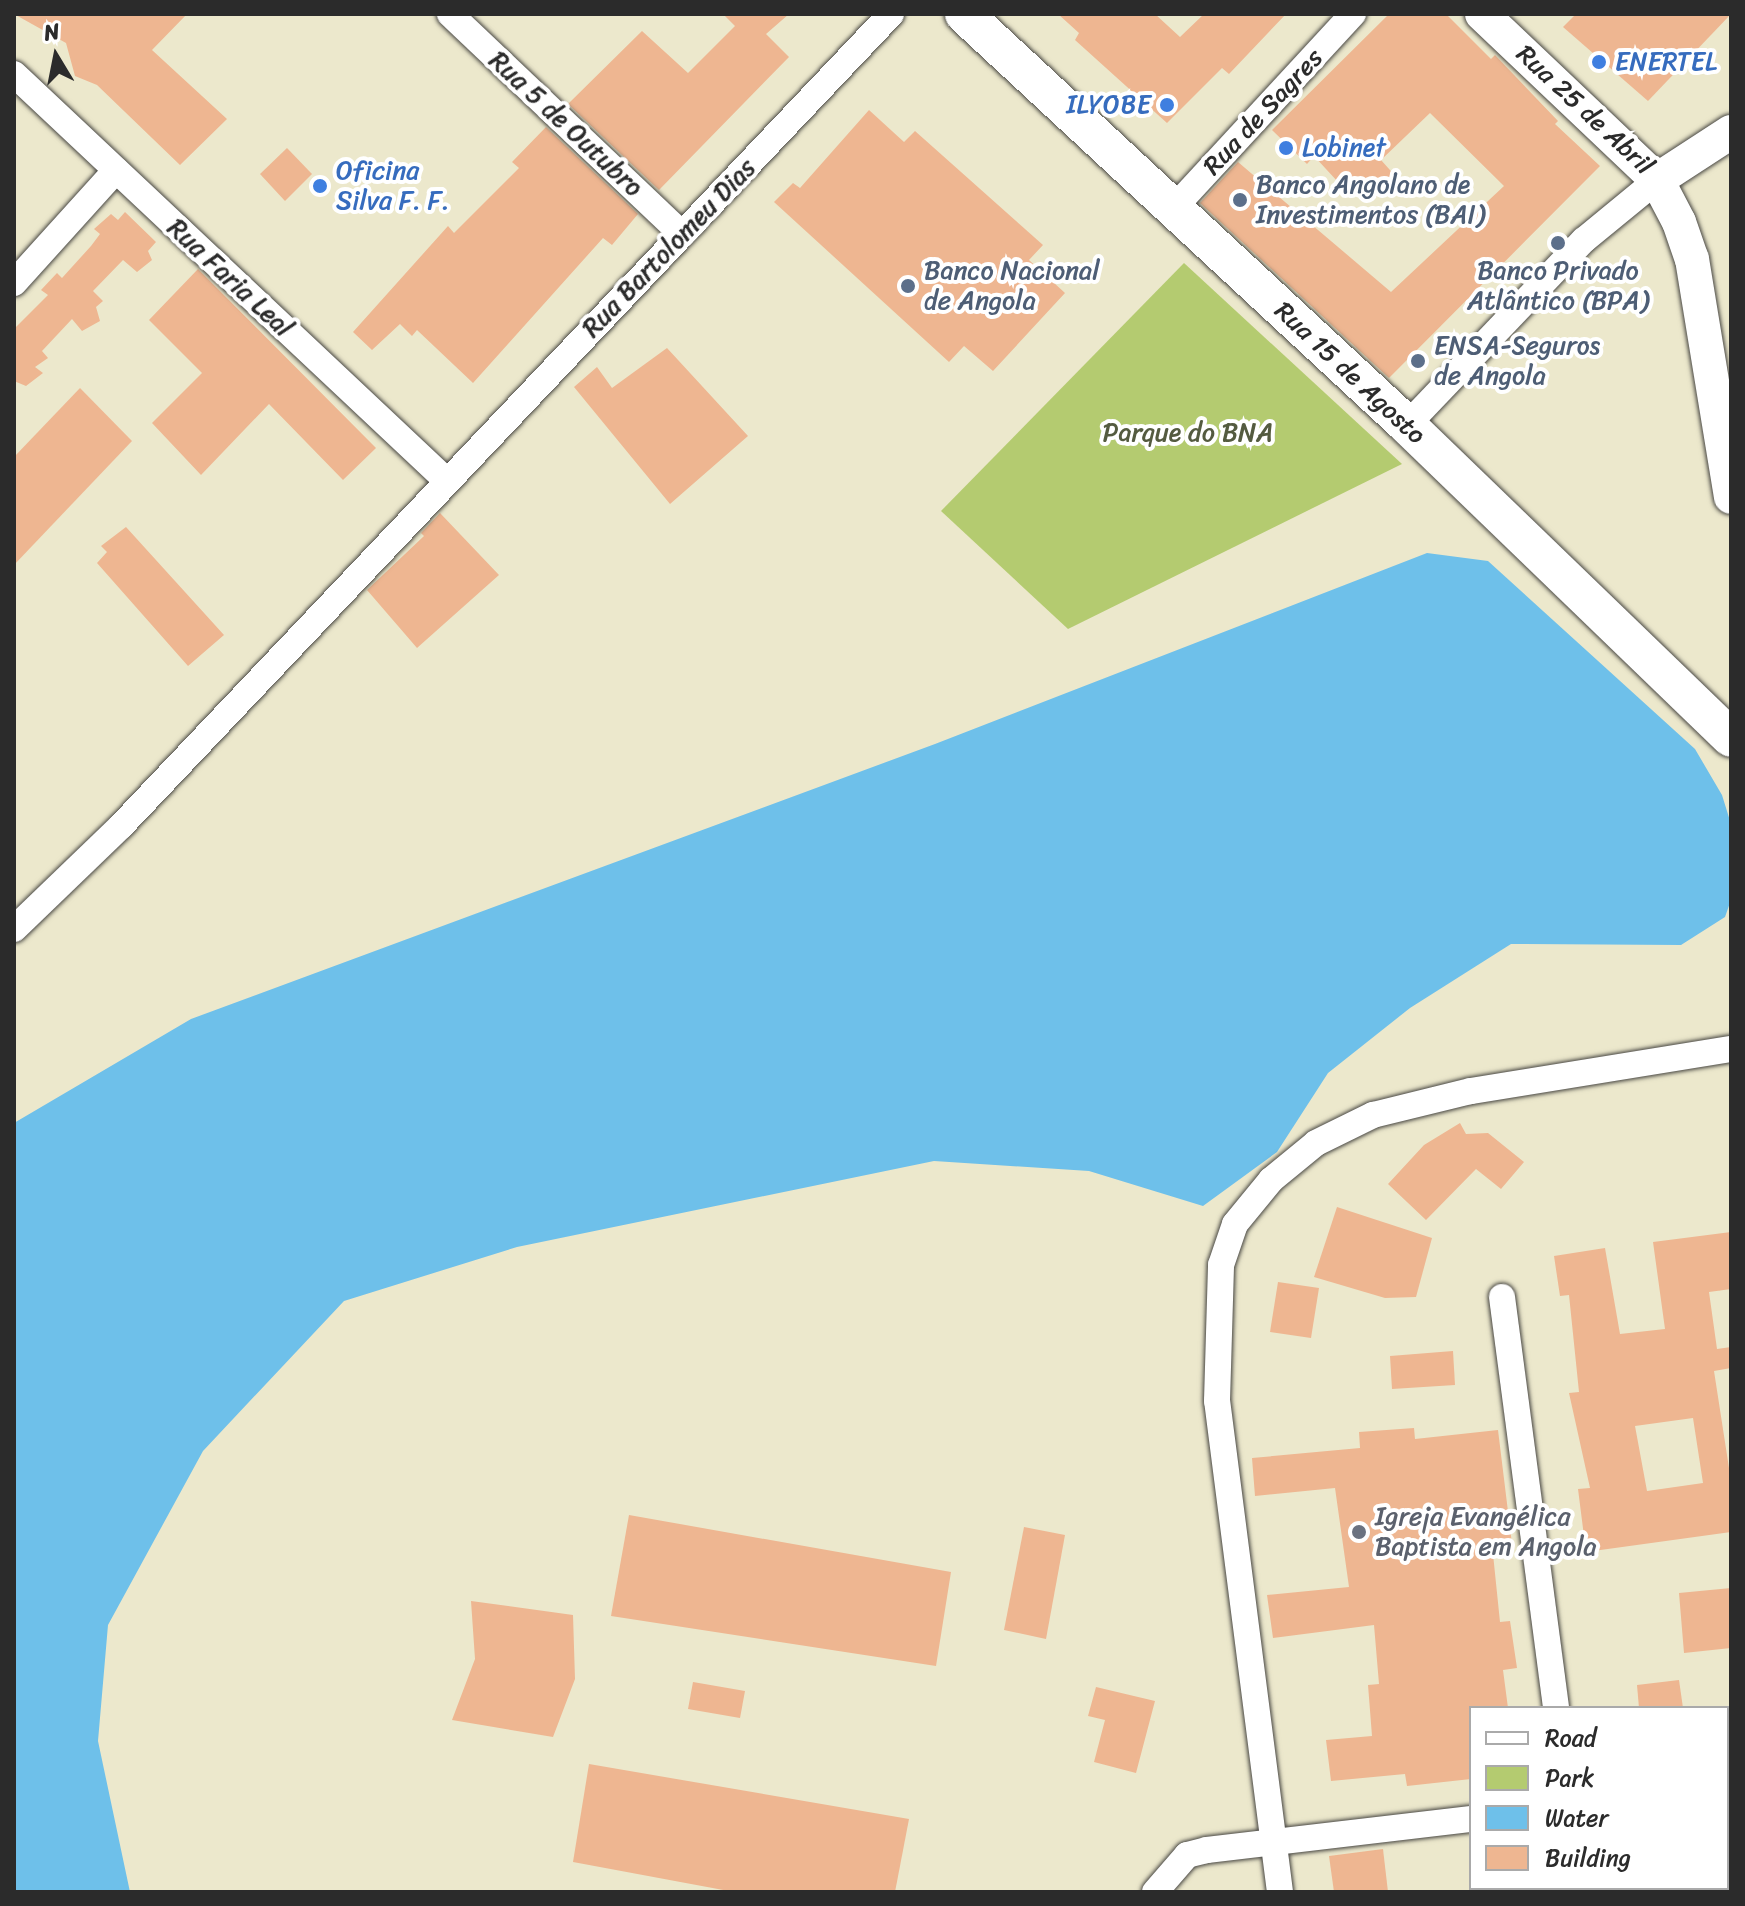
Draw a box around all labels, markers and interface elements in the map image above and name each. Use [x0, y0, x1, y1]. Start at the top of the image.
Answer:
text: N [41, 11, 63, 52]
north arrow [16, 16, 96, 96]
street label: Rua 25 de Abril [1509, 38, 1661, 182]
street label: Rua de Sagres [1197, 43, 1329, 181]
street label: Rua 5 de Outubro [482, 45, 650, 203]
place label: ENERTEL [1615, 46, 1717, 78]
marker: ENERTEL [1590, 53, 1608, 71]
place label: ILYOBE [1066, 89, 1151, 121]
marker: ILYOBE [1158, 96, 1176, 114]
place label: Lobinet [1302, 132, 1386, 164]
marker: Lobinet [1277, 139, 1295, 157]
street label: Rua Bartolomeu Dias [576, 152, 762, 344]
place label: Oficina Silva F. F. [336, 155, 444, 216]
place label: Banco Angolano de Investimentos (BAI) [1256, 169, 1485, 230]
marker: Oficina Silva F. F. [311, 177, 329, 195]
marker: Banco Angolano de Investimentos (BAI) [1231, 191, 1249, 209]
street label: Rua Faria Leal [161, 212, 299, 344]
marker: Banco Privado Atlântico (BPA) [1549, 234, 1567, 252]
place label: Banco Nacional de Angola [924, 255, 1099, 316]
place label: Banco Privado Atlântico (BPA) [1467, 255, 1649, 316]
marker: Banco Nacional de Angola [899, 277, 917, 295]
street label: Rua 15 de Agosto [1268, 295, 1432, 451]
place label: ENSA-Seguros de Angola [1434, 330, 1600, 392]
marker: ENSA-Seguros de Angola [1409, 352, 1427, 370]
park label: Parque do BNA [1103, 417, 1273, 449]
place label: Igreja Evangélica Baptista em Angola [1375, 1501, 1597, 1562]
marker: Igreja Evangélica Baptista em Angola [1350, 1523, 1368, 1541]
legend [1469, 1706, 1729, 1890]
text: Road [1545, 1717, 1596, 1759]
text: Park [1545, 1757, 1594, 1799]
text: Water [1545, 1797, 1608, 1839]
text: Building [1545, 1837, 1631, 1879]

